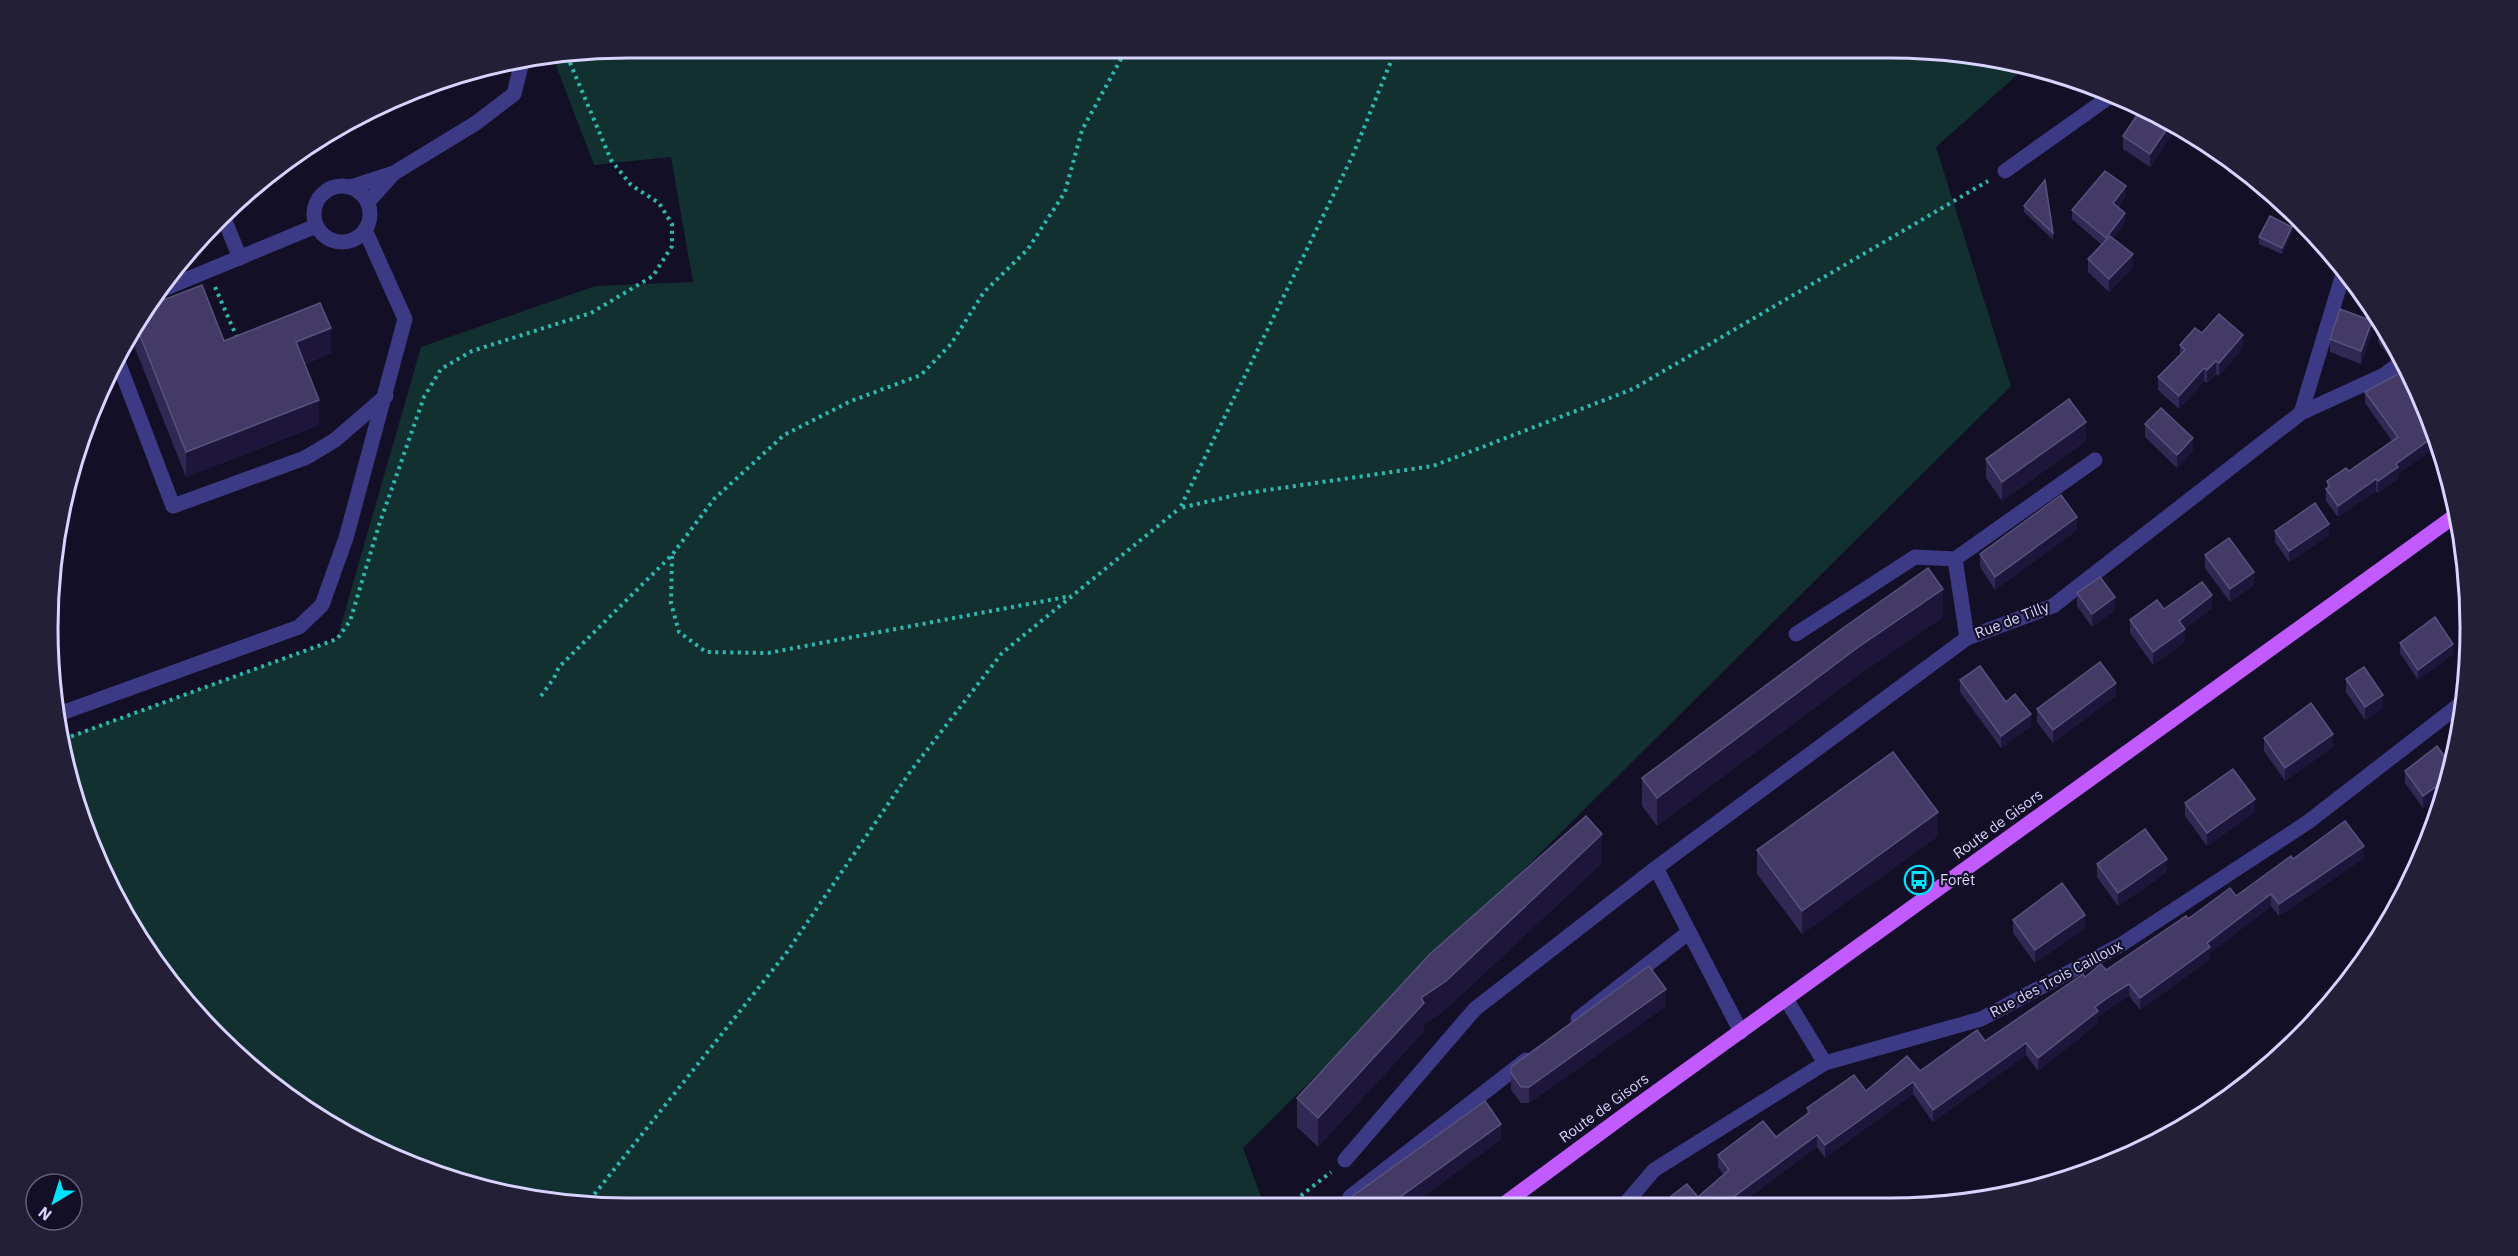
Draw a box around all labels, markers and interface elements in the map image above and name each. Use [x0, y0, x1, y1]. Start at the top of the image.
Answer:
street label: Rue de Tilly [1972, 596, 2052, 642]
street label: Route de Gisors [1949, 785, 2046, 863]
bus stop icon: Forêt [1903, 864, 1935, 896]
place label: Forêt [1940, 870, 1975, 889]
street label: Rue des Trois Cailloux [1986, 935, 2126, 1022]
street label: Route de Gisors [1555, 1069, 1652, 1147]
north arrow [24, 1172, 84, 1232]
text: N [34, 1202, 55, 1225]

